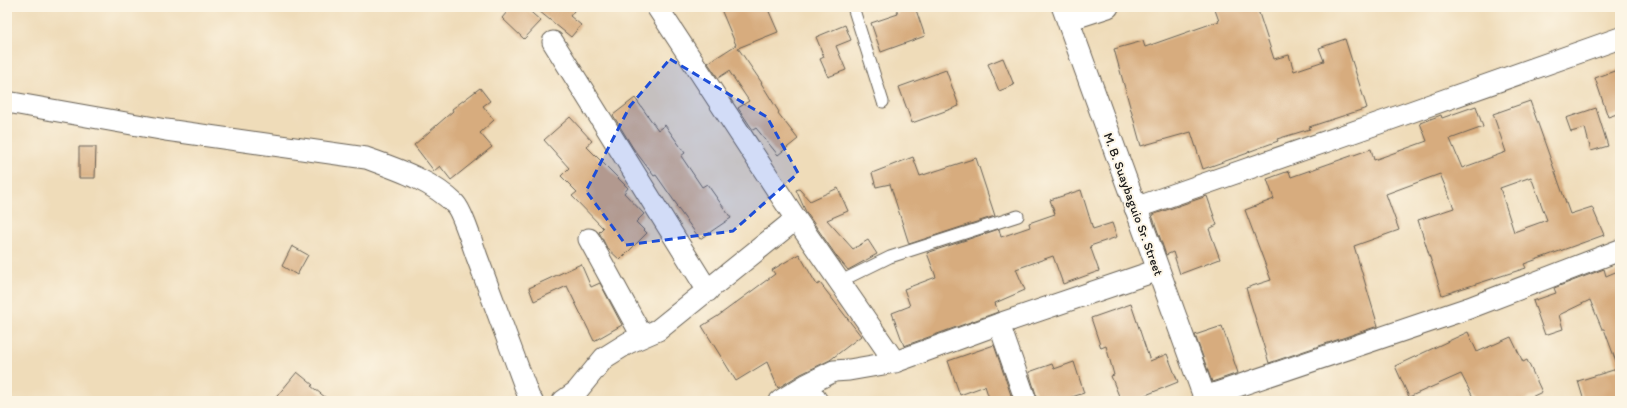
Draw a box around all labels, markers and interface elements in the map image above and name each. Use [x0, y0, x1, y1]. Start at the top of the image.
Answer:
street label: M. B. Suaybaguio Sr. Street [1101, 131, 1166, 278]

